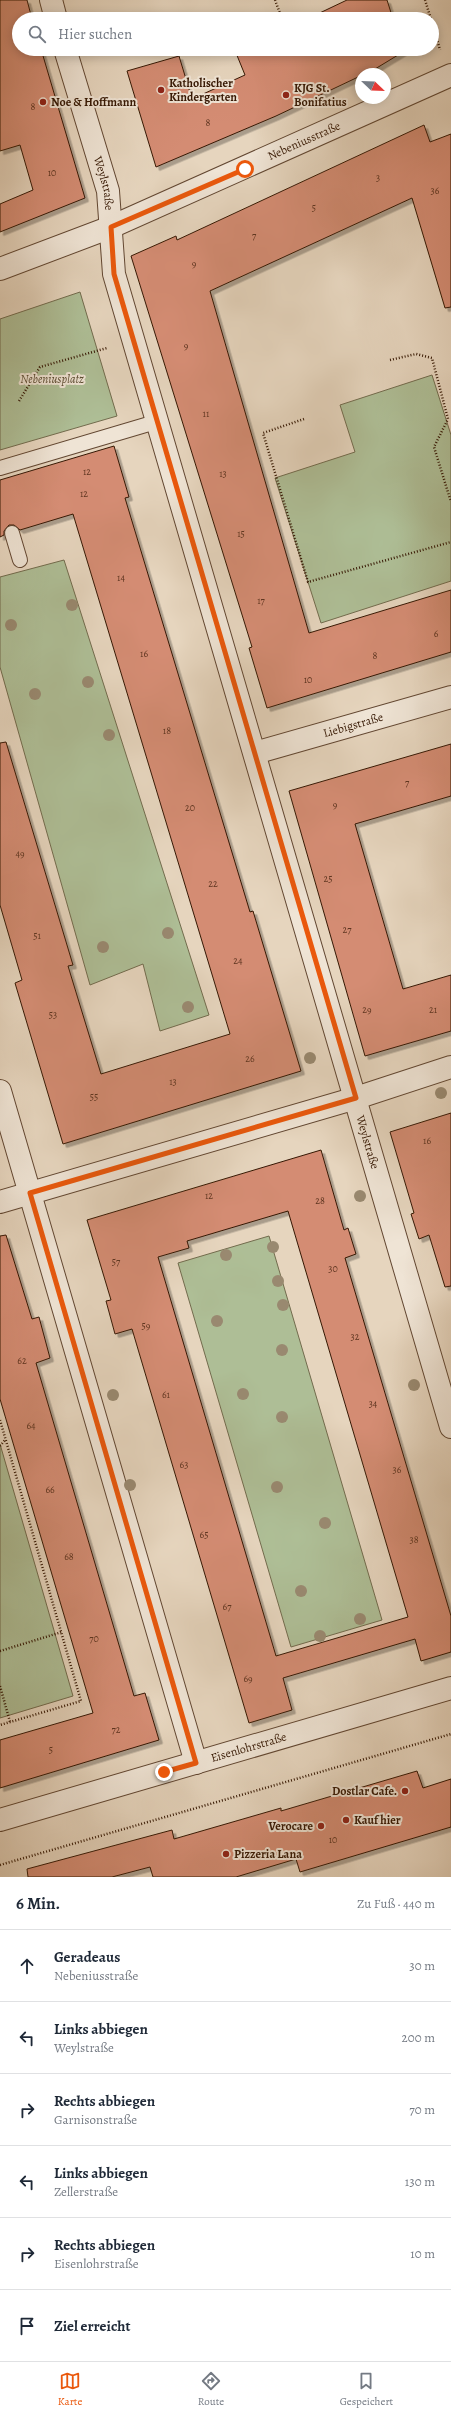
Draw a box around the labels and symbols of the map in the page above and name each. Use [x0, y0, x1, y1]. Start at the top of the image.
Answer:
north arrow [355, 68, 391, 104]
place label: Katholischer Kindergarten [169, 75, 237, 105]
place label: KJG St. Bonifatius [294, 80, 347, 110]
marker: Katholischer Kindergarten [156, 85, 166, 95]
marker: KJG St. Bonifatius [281, 90, 291, 100]
place label: Noe & Hoffmann [51, 94, 137, 110]
marker: Noe & Hoffmann [38, 97, 48, 107]
house number: 8 [31, 100, 36, 113]
house number: 8 [206, 116, 211, 129]
street label: Nebeniusstraße [265, 118, 343, 164]
street label: Weylstraße [90, 153, 117, 211]
route start [236, 160, 254, 178]
house number: 10 [48, 166, 56, 179]
house number: 3 [376, 171, 380, 184]
house number: 36 [431, 184, 440, 197]
house number: 5 [312, 201, 316, 214]
house number: 7 [252, 229, 257, 242]
house number: 9 [192, 257, 197, 270]
house number: 9 [184, 339, 189, 352]
park label: Nebeniusplatz [20, 371, 84, 387]
house number: 11 [203, 407, 210, 420]
house number: 12 [83, 465, 91, 478]
house number: 13 [219, 467, 227, 480]
house number: 12 [80, 487, 88, 500]
house number: 15 [237, 527, 245, 540]
house number: 14 [117, 571, 125, 584]
house number: 17 [257, 594, 266, 607]
house number: 6 [434, 627, 439, 640]
house number: 16 [140, 647, 148, 660]
house number: 8 [373, 649, 378, 662]
house number: 10 [304, 673, 312, 686]
street label: Liebigstraße [321, 709, 385, 741]
house number: 18 [163, 724, 171, 737]
house number: 7 [405, 776, 410, 789]
house number: 9 [333, 798, 338, 811]
house number: 20 [185, 801, 195, 814]
house number: 49 [15, 847, 25, 860]
house number: 25 [323, 872, 333, 885]
house number: 22 [208, 877, 218, 890]
house number: 27 [343, 923, 352, 936]
house number: 51 [33, 929, 41, 942]
house number: 24 [233, 954, 243, 967]
house number: 29 [362, 1003, 372, 1016]
house number: 21 [429, 1003, 438, 1016]
house number: 53 [49, 1008, 57, 1021]
house number: 26 [245, 1052, 255, 1065]
house number: 13 [169, 1075, 177, 1088]
house number: 55 [90, 1090, 98, 1103]
street label: Weylstraße [352, 1112, 383, 1171]
house number: 16 [423, 1134, 431, 1147]
house number: 12 [205, 1189, 213, 1202]
house number: 28 [315, 1194, 325, 1207]
house number: 57 [112, 1255, 121, 1268]
house number: 30 [328, 1262, 338, 1275]
house number: 59 [142, 1319, 151, 1332]
house number: 32 [351, 1330, 360, 1343]
house number: 62 [17, 1354, 27, 1367]
house number: 61 [162, 1388, 171, 1401]
house number: 34 [369, 1397, 378, 1410]
house number: 64 [26, 1419, 36, 1432]
house number: 63 [180, 1458, 188, 1471]
house number: 36 [393, 1463, 402, 1476]
house number: 66 [45, 1483, 55, 1496]
house number: 65 [200, 1528, 208, 1541]
house number: 38 [409, 1533, 419, 1546]
house number: 68 [64, 1550, 74, 1563]
house number: 67 [223, 1600, 232, 1613]
house number: 70 [89, 1632, 99, 1645]
house number: 69 [243, 1672, 253, 1685]
house number: 72 [112, 1723, 121, 1736]
street label: Eisenlohrstraße [209, 1729, 288, 1766]
house number: 5 [49, 1743, 53, 1756]
route end [155, 1763, 173, 1781]
place label: Dostlar Cafe. [332, 1783, 397, 1799]
marker: Dostlar Cafe. [400, 1786, 410, 1796]
place label: Kauf hier [354, 1812, 401, 1828]
marker: Kauf hier [341, 1815, 351, 1825]
place label: Verocare [268, 1818, 313, 1834]
marker: Verocare [316, 1821, 326, 1831]
house number: 10 [329, 1833, 337, 1846]
place label: Pizzeria Lana [234, 1846, 302, 1862]
marker: Pizzeria Lana [221, 1849, 231, 1859]

